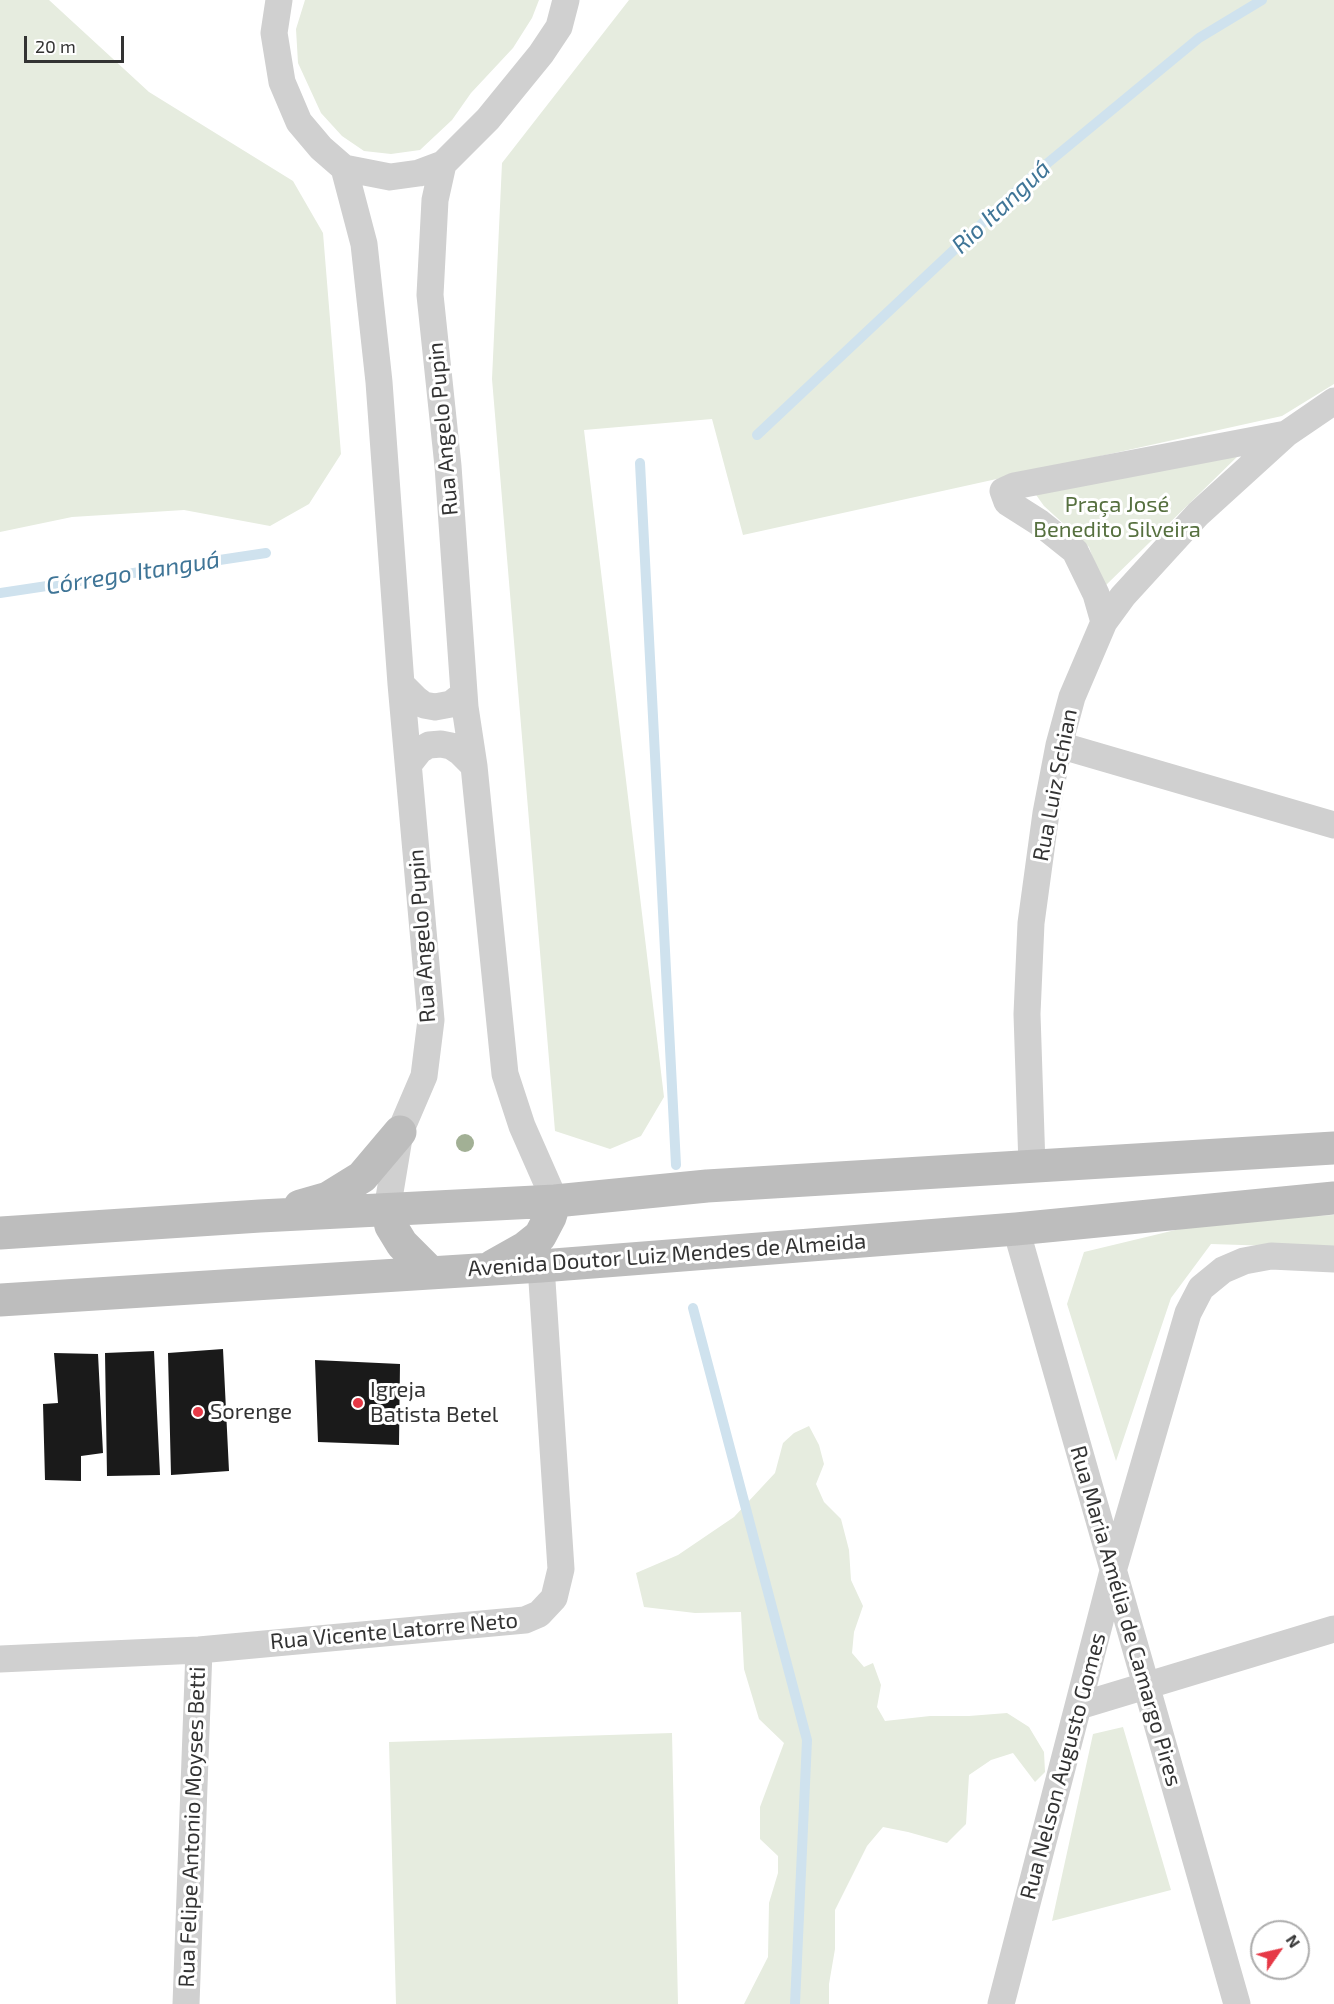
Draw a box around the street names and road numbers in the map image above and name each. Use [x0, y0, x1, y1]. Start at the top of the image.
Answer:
street label: Rua Angelo Pupin [422, 341, 464, 517]
street label: Rua Luiz Schian [1027, 707, 1083, 863]
street label: Rua Angelo Pupin [403, 848, 441, 1024]
street label: Avenida Doutor Luiz Mendes de Almeida [467, 1228, 867, 1282]
street label: Rua Maria Amélia de Camargo Pires [1065, 1443, 1187, 1789]
street label: Rua Vicente Latorre Neto [269, 1607, 519, 1655]
street label: Rua Nelson Augusto Gomes [1015, 1630, 1111, 1902]
street label: Rua Felipe Antonio Moyses Betti [173, 1666, 211, 1988]

